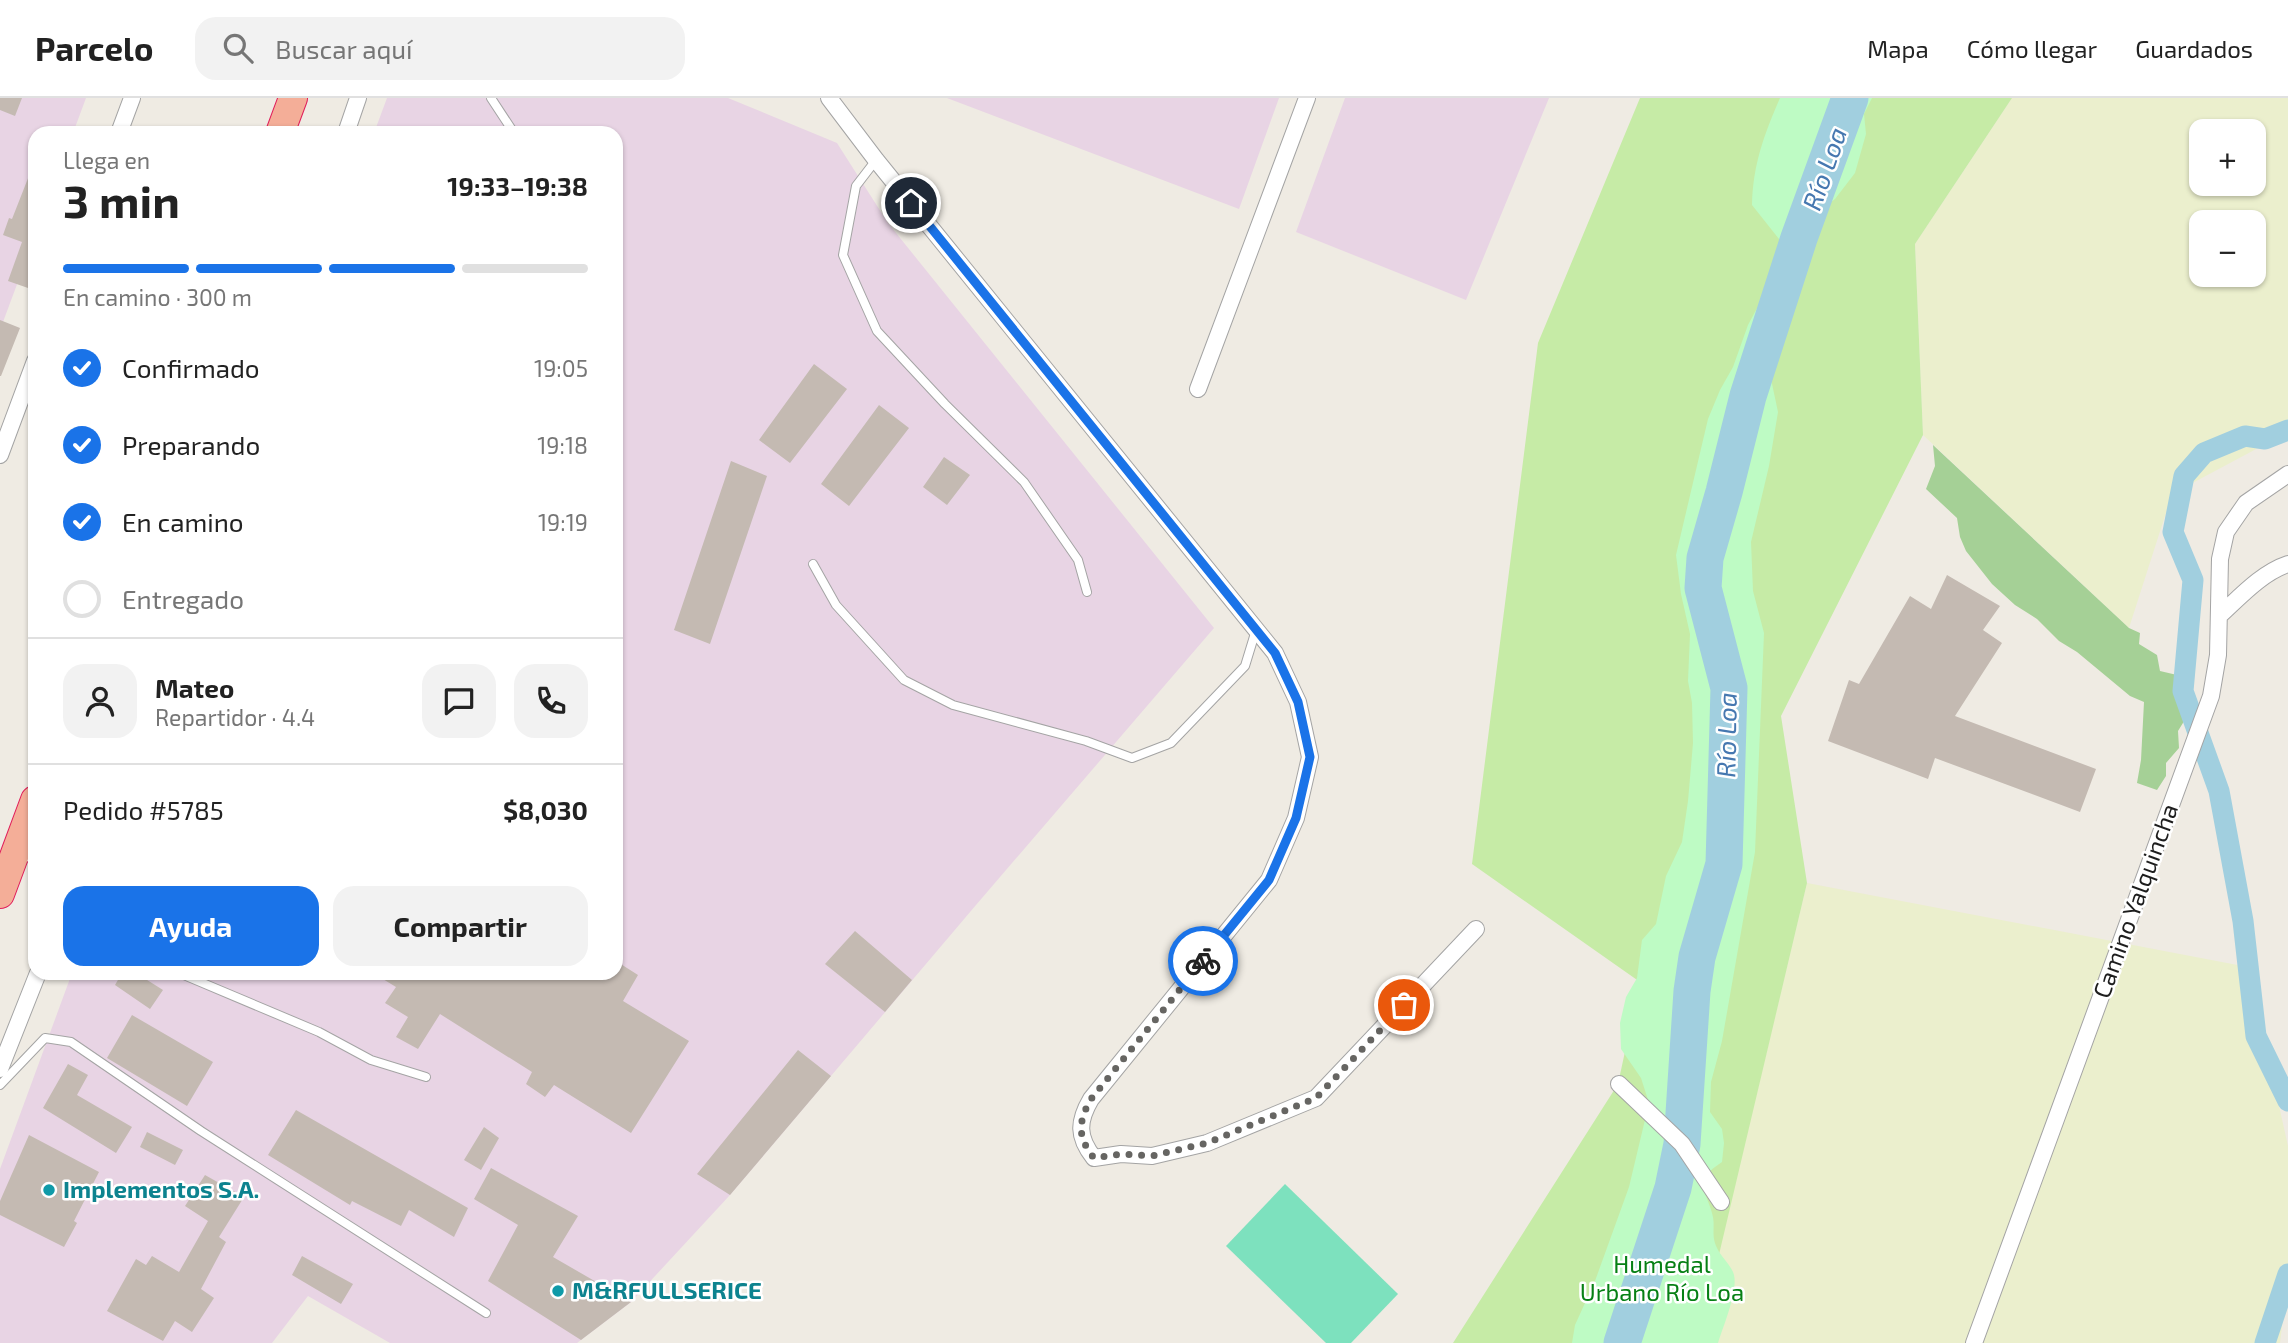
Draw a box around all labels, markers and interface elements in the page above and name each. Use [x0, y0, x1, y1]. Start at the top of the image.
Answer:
search box [195, 17, 685, 80]
text: Parcelo [35, 28, 153, 68]
icon: search [219, 29, 257, 67]
text: Buscar aquí [275, 33, 413, 64]
text: Mapa [1867, 34, 1929, 63]
text: Cómo llegar [1967, 34, 2097, 63]
text: Guardados [2135, 34, 2253, 63]
map controls [2189, 119, 2266, 287]
button: + [2189, 119, 2266, 196]
water label: Río Loa [1795, 123, 1852, 214]
text: Llega en [63, 146, 150, 174]
text: 19:33–19:38 [447, 170, 588, 201]
text: 3 min [63, 172, 180, 227]
pin [881, 173, 941, 233]
icon: home [892, 184, 930, 222]
button: − [2189, 210, 2266, 287]
text: En camino · 300 m [63, 283, 252, 311]
icon: check [63, 349, 101, 387]
text: Confirmado [122, 352, 260, 383]
text: 19:05 [534, 354, 588, 382]
icon: check [63, 426, 101, 464]
text: Preparando [122, 429, 260, 460]
text: 19:18 [537, 431, 588, 459]
icon: check [63, 503, 101, 541]
text: En camino [122, 506, 244, 537]
text: 19:19 [538, 508, 588, 536]
text: Entregado [122, 583, 244, 614]
button: person [63, 664, 137, 738]
button: chat [422, 664, 496, 738]
button: phone [514, 664, 588, 738]
text: Mateo [155, 672, 234, 703]
water label: Río Loa [1709, 692, 1742, 778]
text: Repartidor · 4.4 [155, 703, 315, 731]
text: Pedido #5785 [63, 794, 224, 825]
text: $8,030 [503, 794, 588, 825]
street label: Camino Yalquincha [2086, 799, 2183, 1002]
button: Ayuda [63, 886, 319, 966]
button: Compartir [333, 886, 588, 966]
courier [1168, 926, 1238, 996]
icon: bike [1184, 942, 1222, 980]
pin [1374, 975, 1434, 1035]
icon: bag [1385, 986, 1423, 1024]
place label: Implementos S.A. [63, 1174, 259, 1203]
marker: Implementos S.A. [41, 1182, 57, 1198]
park label: Humedal Urbano Río Loa [1580, 1249, 1744, 1306]
place label: M&RFULLSERICE [572, 1275, 762, 1304]
marker: M&RFULLSERICE [550, 1283, 566, 1299]

